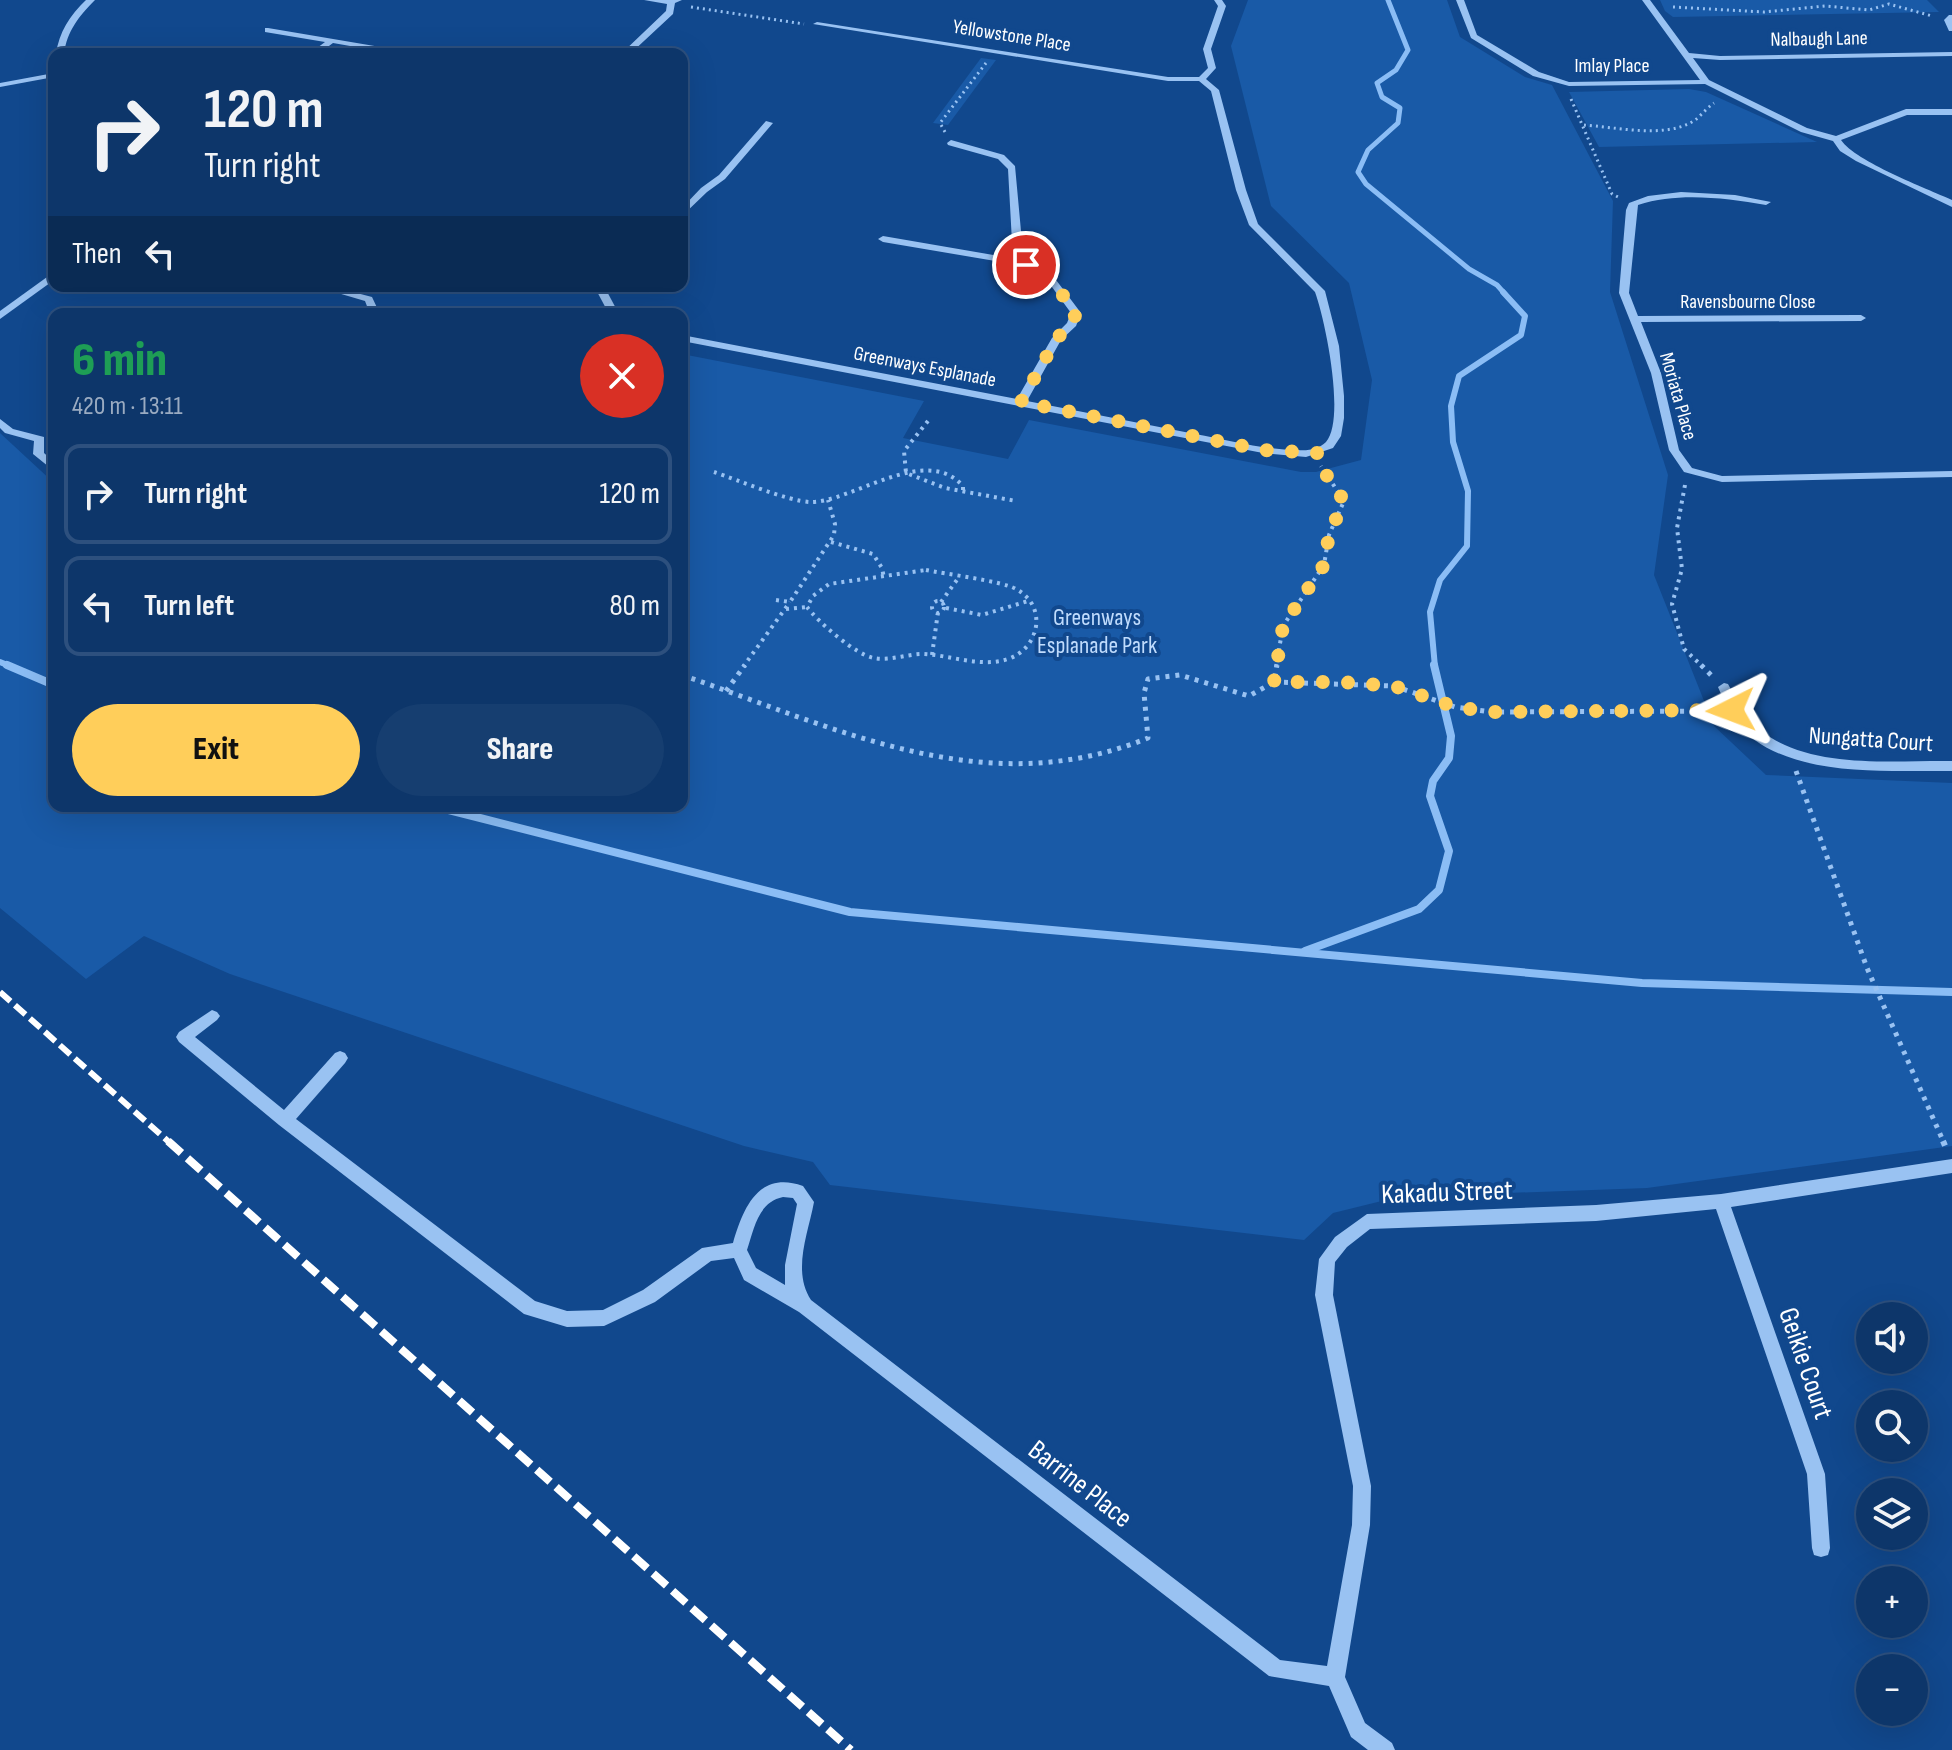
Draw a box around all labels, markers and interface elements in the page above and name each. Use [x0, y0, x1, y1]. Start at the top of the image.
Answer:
street label: Yellowstone Place [951, 15, 1073, 57]
street label: Nalbaugh Lane [1770, 26, 1868, 52]
street label: Imlay Place [1575, 54, 1649, 78]
text: 120 m [204, 77, 324, 144]
icon: right [72, 80, 176, 184]
text: Turn right [204, 145, 321, 188]
pin [992, 231, 1060, 299]
icon: left [138, 232, 182, 276]
text: Then [72, 236, 122, 272]
icon: arrive [1004, 243, 1048, 287]
street label: Ravensbourne Close [1680, 290, 1816, 314]
text: 6 min [72, 332, 167, 389]
button: close [580, 334, 664, 418]
street label: Greenways Esplanade [852, 341, 998, 393]
street label: Moriata Place [1654, 350, 1702, 443]
text: 420 m · 13:11 [72, 391, 183, 422]
icon: right [76, 472, 120, 516]
text: Turn right [144, 476, 247, 512]
text: 120 m [599, 476, 660, 512]
icon: left [76, 584, 120, 628]
text: Turn left [144, 588, 234, 624]
text: 80 m [609, 588, 660, 624]
park label: Greenways Esplanade Park [1037, 603, 1157, 660]
position arrow [1689, 668, 1773, 752]
button: Exit [72, 704, 360, 796]
button: Share [376, 704, 664, 796]
street label: Nungatta Court [1808, 721, 1934, 758]
street label: Kakadu Street [1381, 1174, 1513, 1211]
map controls [1856, 1302, 1928, 1726]
button: sound [1856, 1302, 1928, 1374]
street label: Geikie Court [1771, 1303, 1840, 1424]
button: search [1856, 1390, 1928, 1462]
street label: Barrine Place [1022, 1433, 1138, 1535]
button: layers [1856, 1478, 1928, 1550]
button: + [1856, 1566, 1928, 1638]
button: − [1856, 1654, 1928, 1726]

